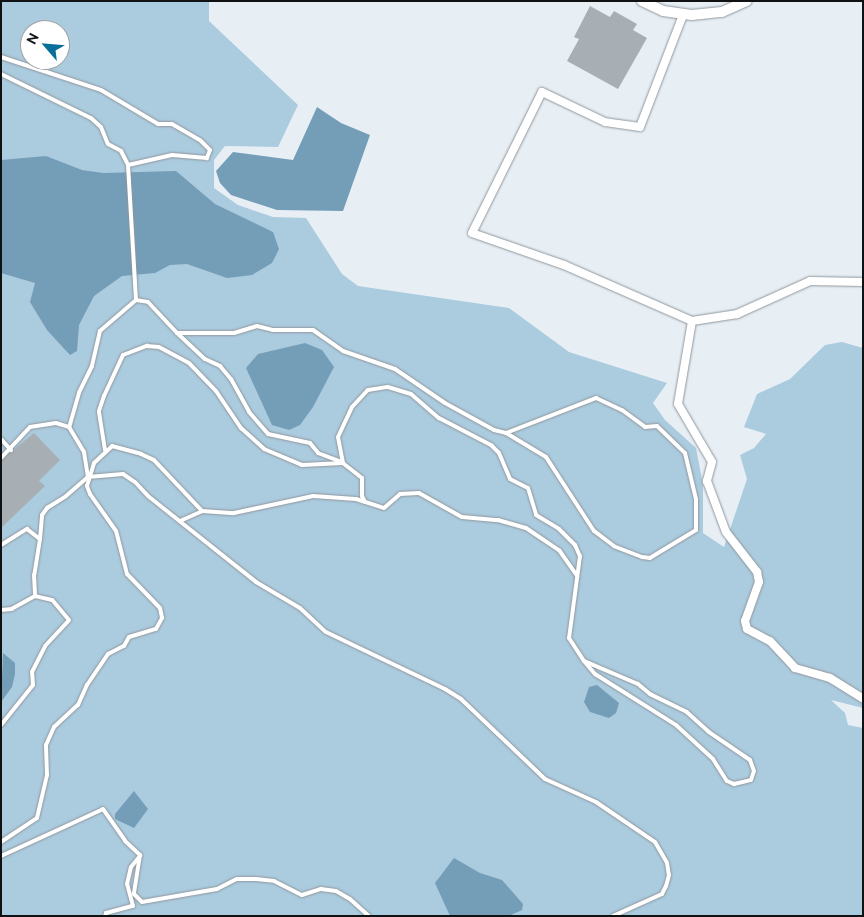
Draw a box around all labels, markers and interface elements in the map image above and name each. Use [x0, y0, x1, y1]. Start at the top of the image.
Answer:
north arrow [20, 20, 70, 70]
text: N [23, 30, 42, 47]

